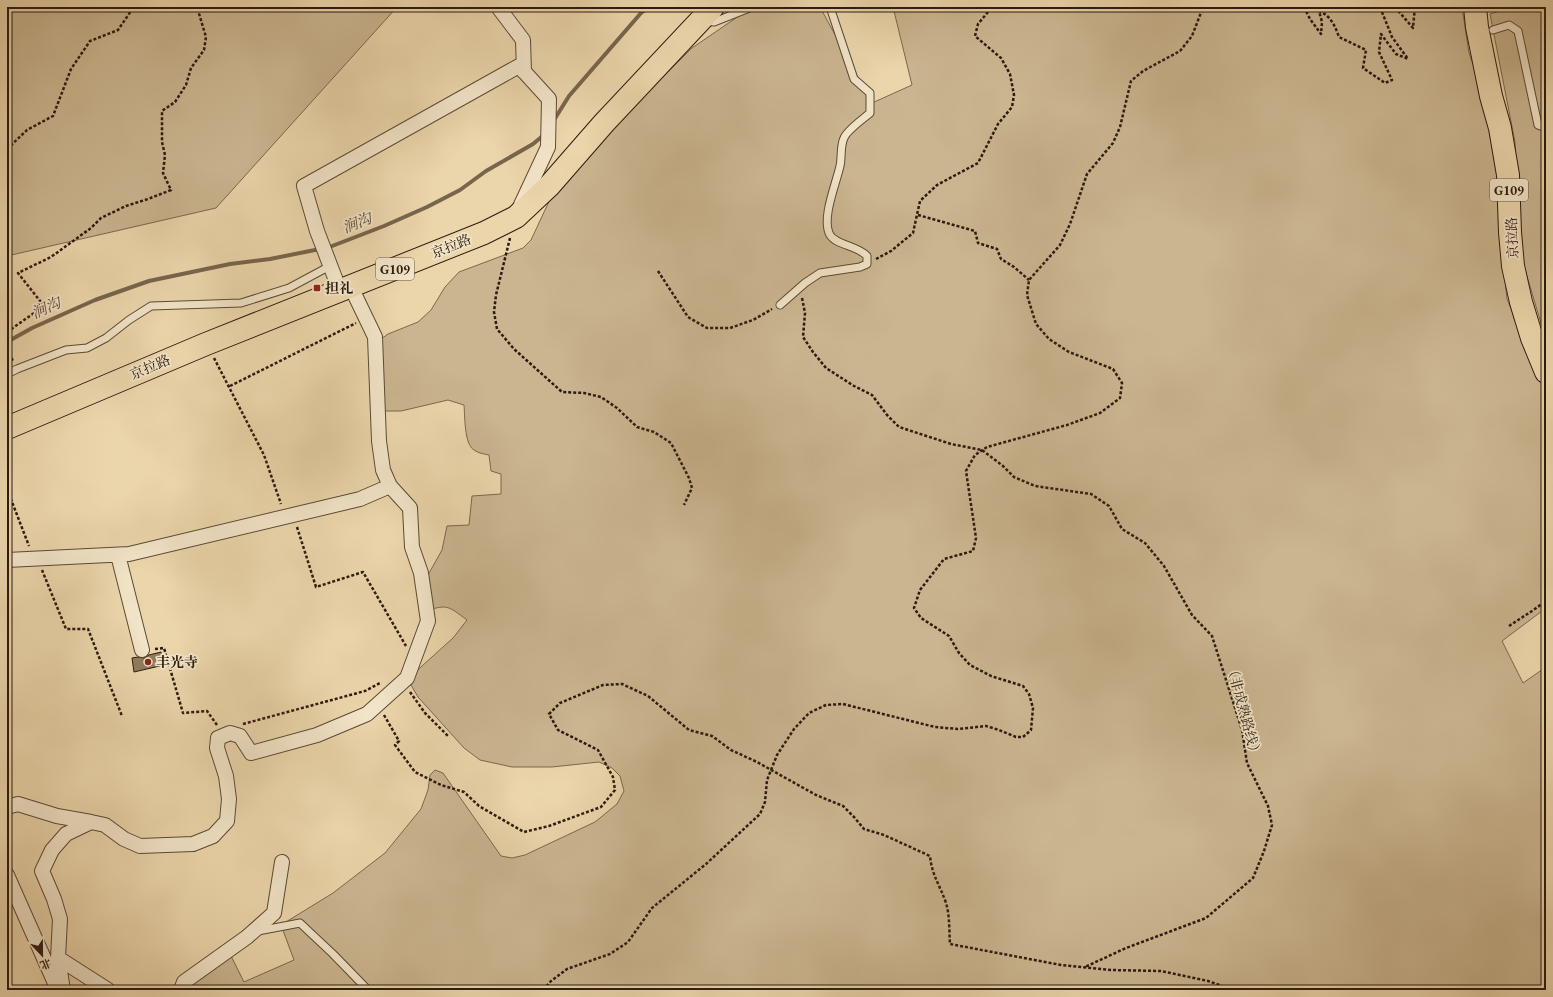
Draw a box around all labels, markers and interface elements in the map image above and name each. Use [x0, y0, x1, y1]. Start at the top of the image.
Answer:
road number: G109 [1490, 179, 1528, 201]
water label: 涧沟 [339, 207, 376, 237]
street label: 京拉路 [1502, 217, 1522, 259]
street label: 京拉路 [428, 230, 474, 262]
road number: G109 [376, 258, 414, 280]
place label: 担礼 [325, 279, 354, 297]
marker: 担礼 [312, 283, 322, 293]
water label: 涧沟 [28, 292, 65, 322]
street label: 京拉路 [127, 351, 173, 383]
place label: 丰光寺 [156, 653, 198, 671]
marker: 丰光寺 [143, 657, 153, 667]
street label: （非成熟路线） [1223, 661, 1265, 761]
north arrow [22, 935, 62, 975]
text: 北 [38, 956, 53, 973]

